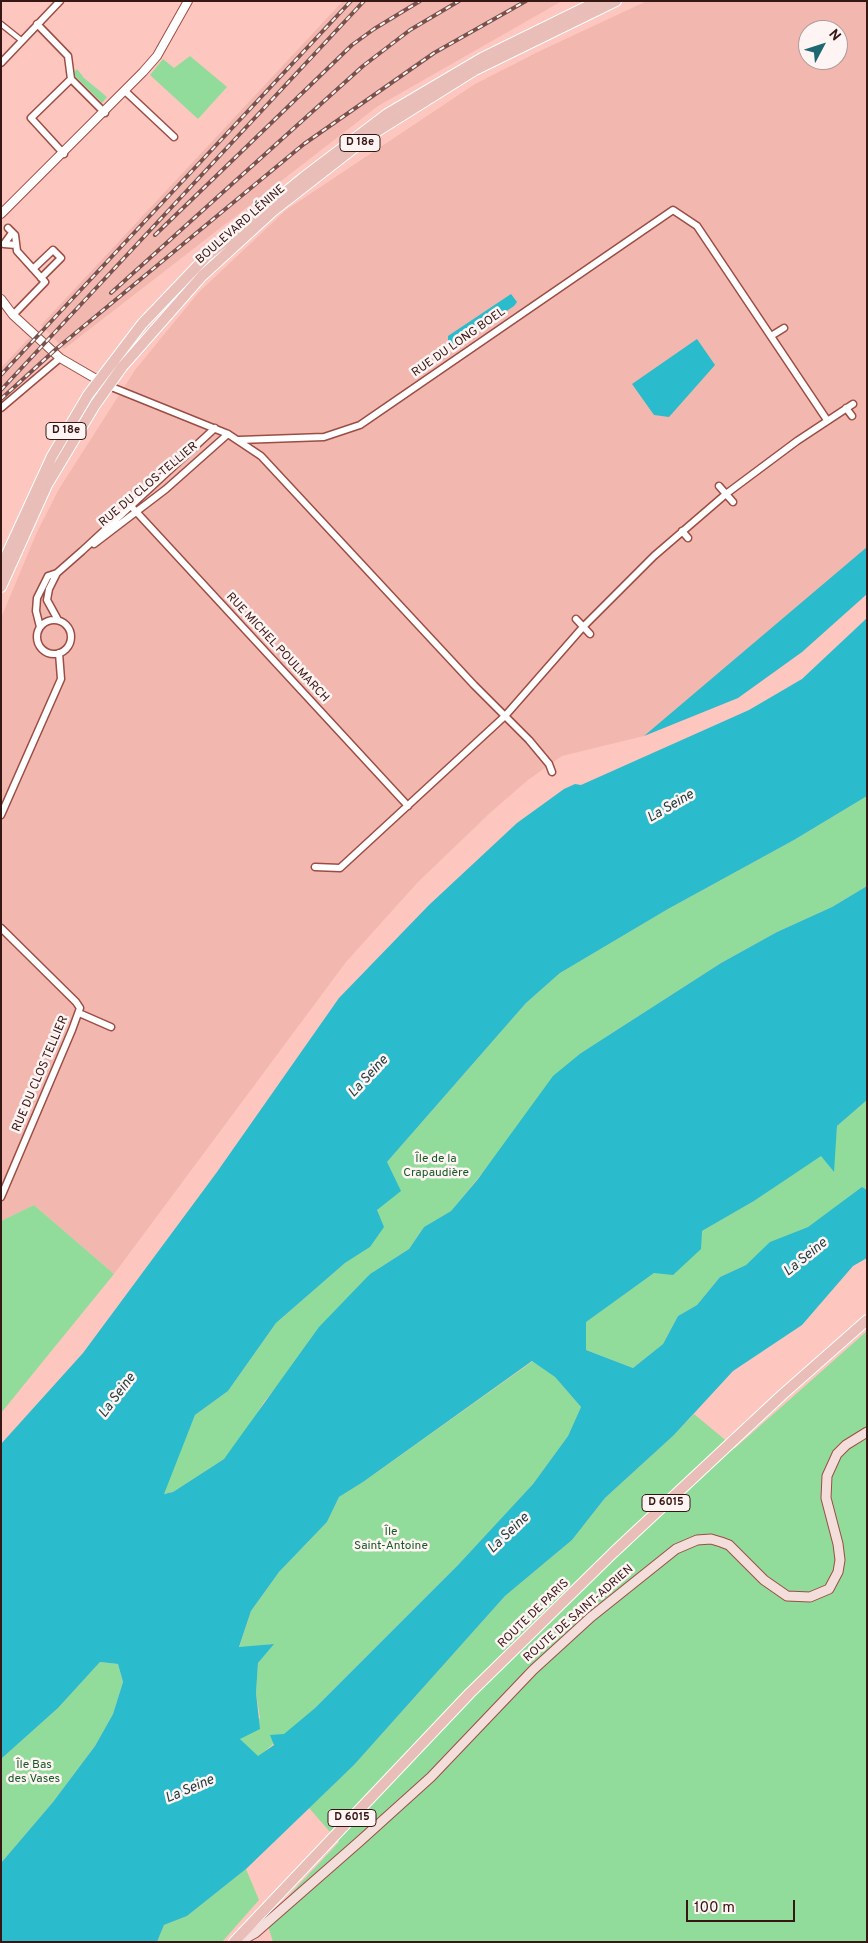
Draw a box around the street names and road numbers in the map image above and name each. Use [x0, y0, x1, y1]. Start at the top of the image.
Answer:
road number: D 18e [340, 134, 380, 152]
street label: BOULEVARD LÉNINE [193, 182, 289, 268]
street label: RUE DU LONG BOEL [410, 305, 508, 381]
road number: D 18e [46, 422, 86, 440]
street label: RUE DU CLOS TELLIER [97, 439, 201, 531]
street label: RUE MICHEL POULMARCH [223, 590, 331, 706]
street label: RUE DU CLOS TELLIER [10, 1014, 72, 1134]
road number: D 6015 [642, 1495, 690, 1512]
street label: ROUTE DE SAINT-ADRIEN [521, 1562, 637, 1666]
street label: ROUTE DE PARIS [496, 1577, 572, 1651]
road number: D 6015 [328, 1810, 376, 1826]

